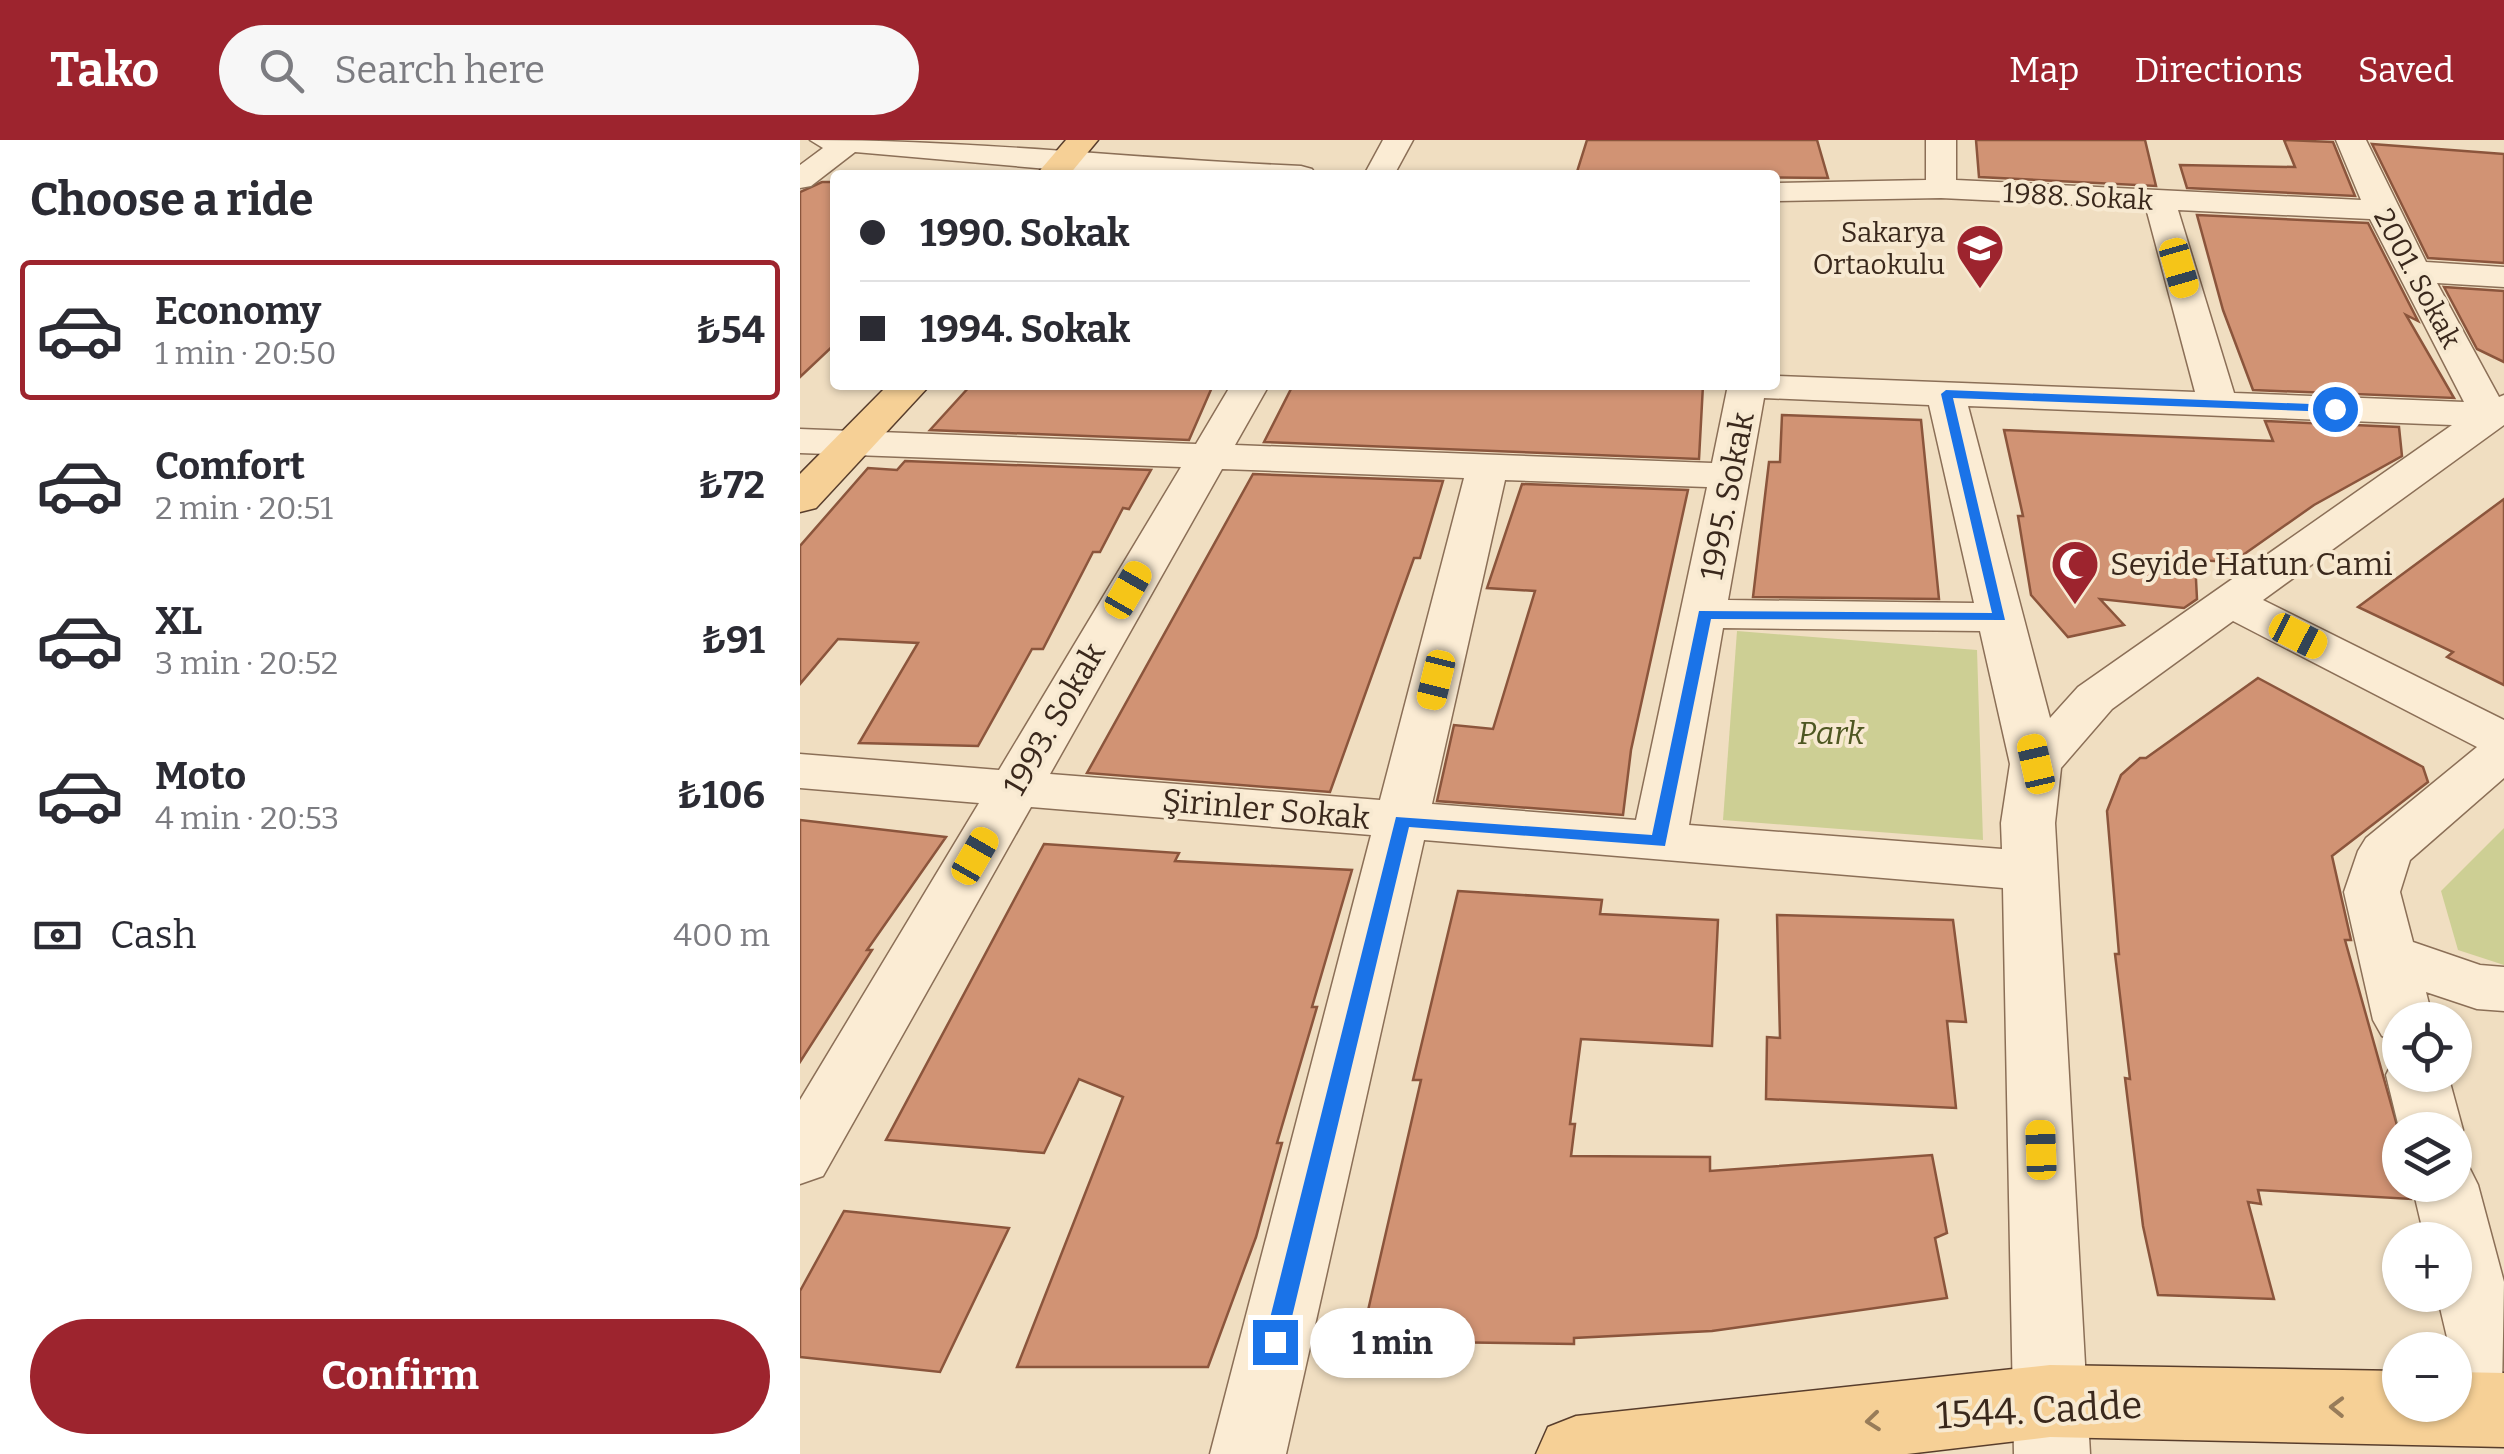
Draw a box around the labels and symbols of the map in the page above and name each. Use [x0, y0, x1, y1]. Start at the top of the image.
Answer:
street label: 1988. Sokak [2002, 176, 2154, 217]
street label: 2001. Sokak [2367, 203, 2468, 354]
place label: Sakarya Ortaokulu [1813, 216, 1945, 281]
school or university icon: Sakarya Ortaokulu [1954, 222, 2006, 290]
car [2156, 235, 2202, 301]
route start [2313, 387, 2358, 432]
street label: 1995. Sokak [1692, 409, 1762, 583]
mosque icon: Seyide Hatun Cami [2049, 538, 2101, 606]
place label: Seyide Hatun Cami [2110, 545, 2393, 583]
car [1100, 557, 1156, 623]
car [2264, 609, 2332, 663]
street label: 1993. Sokak [995, 636, 1113, 802]
car [1414, 647, 1458, 713]
park label: Park [1798, 714, 1865, 752]
car [2015, 731, 2057, 797]
street label: Şirinler Sokak [1160, 781, 1372, 837]
car [947, 823, 1003, 889]
car [2025, 1119, 2057, 1181]
callout: 1 min [1310, 1307, 1475, 1377]
route end [1253, 1320, 1298, 1365]
street label: 1544. Cadde [1935, 1382, 2143, 1438]
one-way arrow [2328, 1397, 2344, 1418]
one-way arrow [1864, 1410, 1880, 1431]

